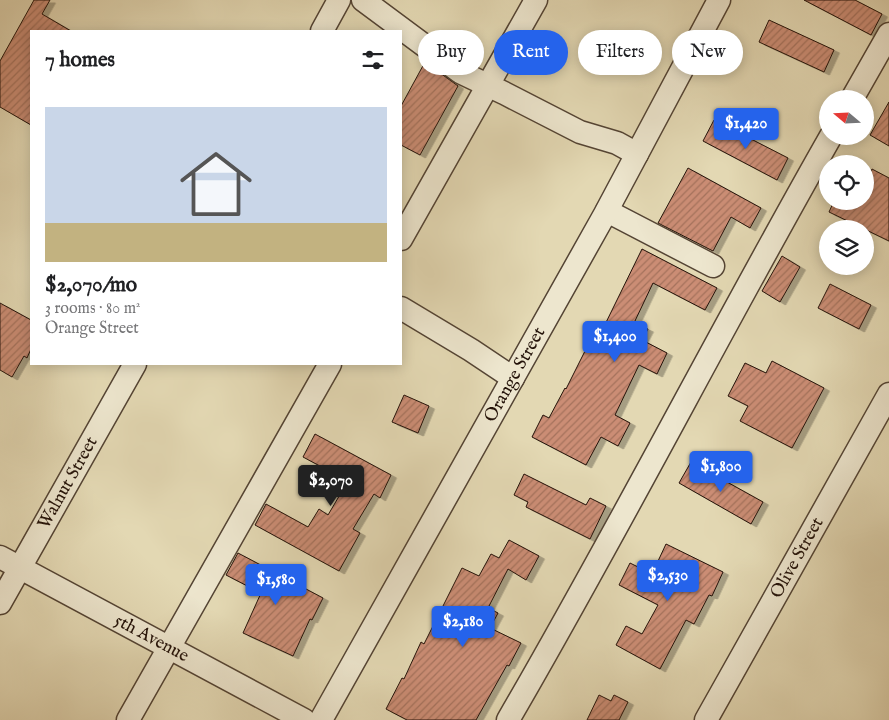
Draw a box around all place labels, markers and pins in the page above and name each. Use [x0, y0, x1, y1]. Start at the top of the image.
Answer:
pin: $1,420 [705, 108, 787, 150]
pin: $1,400 [574, 320, 656, 363]
pin: $1,800 [680, 450, 762, 493]
pin: $2,070 [290, 464, 372, 507]
pin: $2,530 [627, 560, 709, 602]
pin: $1,580 [235, 564, 317, 606]
pin: $2,180 [422, 606, 504, 648]

